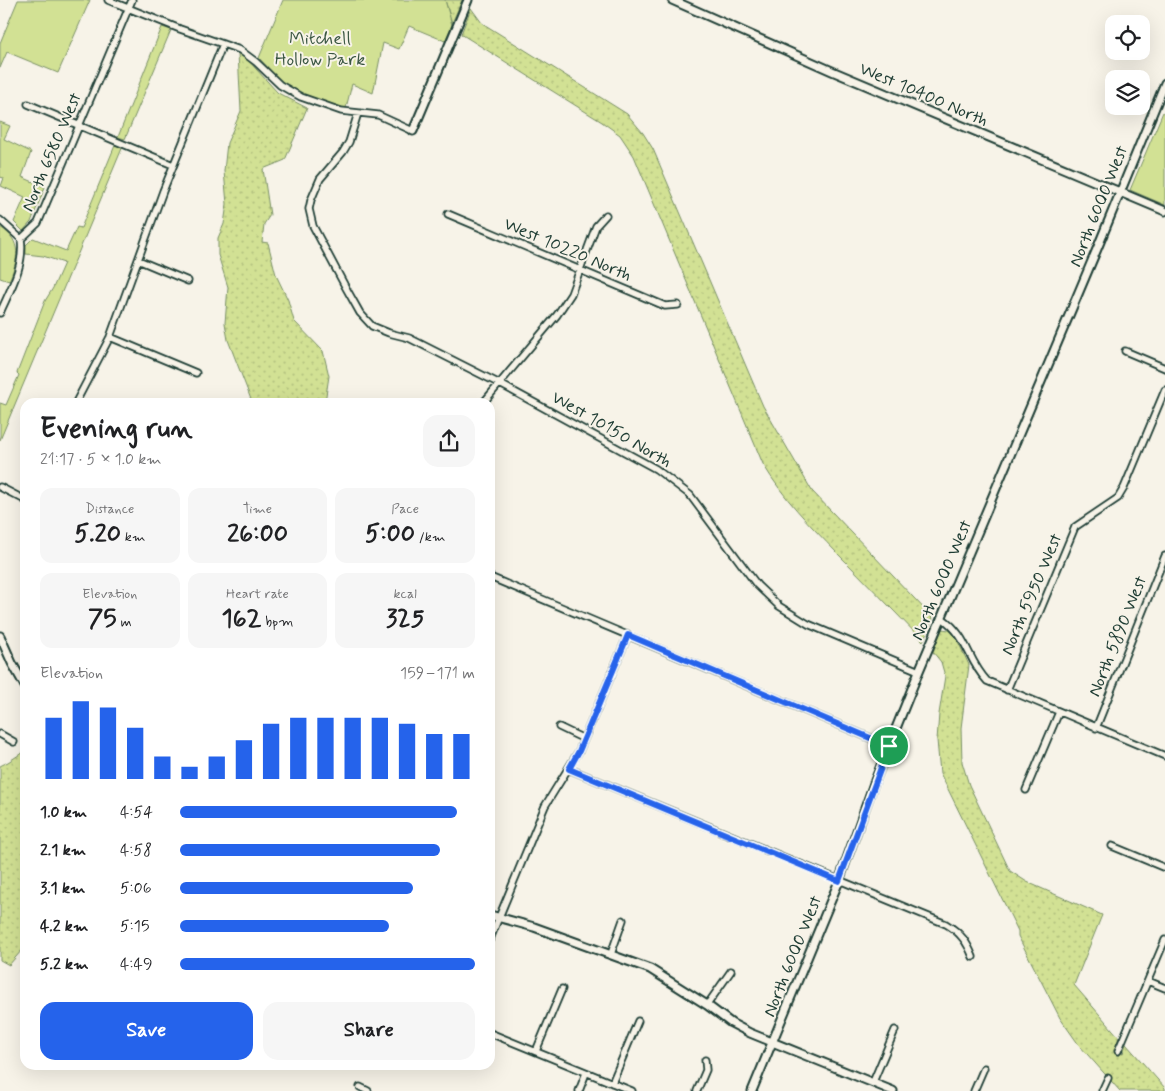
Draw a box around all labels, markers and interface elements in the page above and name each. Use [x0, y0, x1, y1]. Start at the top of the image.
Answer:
map controls [1105, 15, 1150, 115]
button: locate [1105, 15, 1150, 60]
park label: Mitchell Hollow Park [275, 27, 365, 72]
street label: West 10400 North [856, 57, 992, 133]
button: layers [1105, 70, 1150, 115]
street label: North 6580 West [16, 89, 88, 216]
street label: North 6000 West [1064, 142, 1134, 271]
street label: West 10220 North [500, 212, 635, 288]
street label: West 10150 North [547, 386, 676, 474]
text: Evening run [40, 411, 193, 448]
button: share [423, 415, 475, 467]
text: 21:17 · 5 × 1.0 km [40, 449, 162, 470]
text: Distance [85, 500, 134, 518]
text: Time [243, 500, 272, 518]
text: Pace [391, 500, 419, 518]
street label: North 6000 West [906, 516, 978, 644]
text: 5.20 [74, 518, 121, 551]
text: 26:00 [227, 518, 288, 551]
text: 5:00 [365, 518, 415, 551]
text: km [121, 528, 145, 546]
text: /km [415, 528, 445, 546]
street label: North 5950 West [995, 529, 1069, 659]
street label: North 5890 West [1083, 572, 1153, 700]
text: Elevation [82, 585, 137, 603]
text: Heart rate [226, 585, 289, 603]
text: kcal [393, 585, 417, 603]
text: 75 [88, 603, 117, 636]
text: 162 [222, 603, 261, 636]
text: 325 [386, 603, 424, 636]
text: m [117, 613, 132, 631]
text: bpm [261, 613, 293, 631]
text: Elevation [40, 663, 103, 684]
text: 159–171 m [400, 663, 475, 684]
pin [868, 725, 910, 767]
icon: arrive [875, 732, 903, 760]
text: 1.0 km [40, 802, 87, 823]
text: 4:54 [120, 802, 153, 823]
text: 2.1 km [40, 840, 86, 861]
text: 4:58 [120, 840, 152, 861]
text: 3.1 km [40, 878, 85, 899]
text: 5:06 [120, 878, 152, 899]
street label: North 6000 West [758, 892, 828, 1021]
text: 4.2 km [40, 916, 88, 937]
text: 5:15 [120, 916, 150, 937]
text: 5.2 km [40, 954, 88, 975]
text: 4:49 [120, 954, 152, 975]
button: Save [40, 1002, 253, 1060]
button: Share [263, 1002, 475, 1060]

